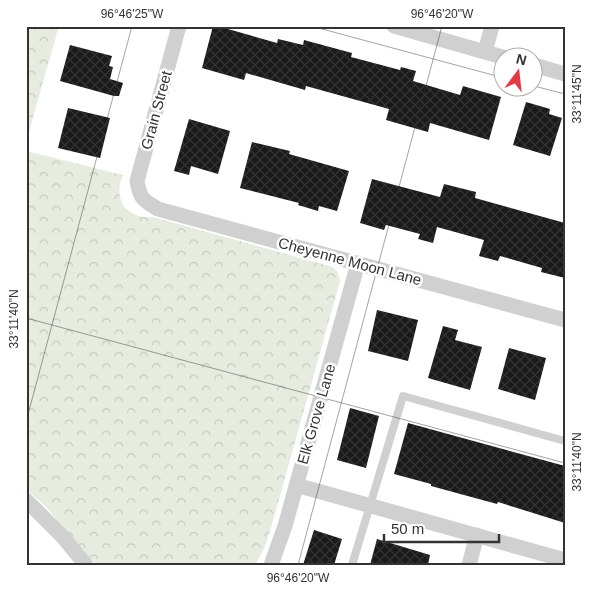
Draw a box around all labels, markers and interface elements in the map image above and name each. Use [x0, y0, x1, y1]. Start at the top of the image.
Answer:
text: 96°46'25"W [101, 7, 164, 21]
text: 96°46'20"W [411, 7, 474, 21]
north arrow [494, 48, 544, 98]
text: N [514, 50, 528, 68]
text: 33°11'45"N [570, 64, 584, 124]
street label: Grain Street [137, 68, 175, 151]
street label: Cheyenne Moon Lane [277, 234, 423, 288]
text: 33°11'40"N [7, 289, 21, 349]
street label: Elk Grove Lane [294, 362, 338, 466]
text: 33°11'40"N [570, 432, 584, 492]
scale bar [384, 511, 498, 543]
text: 50 m [391, 520, 424, 537]
text: 96°46'20"W [267, 571, 330, 585]

